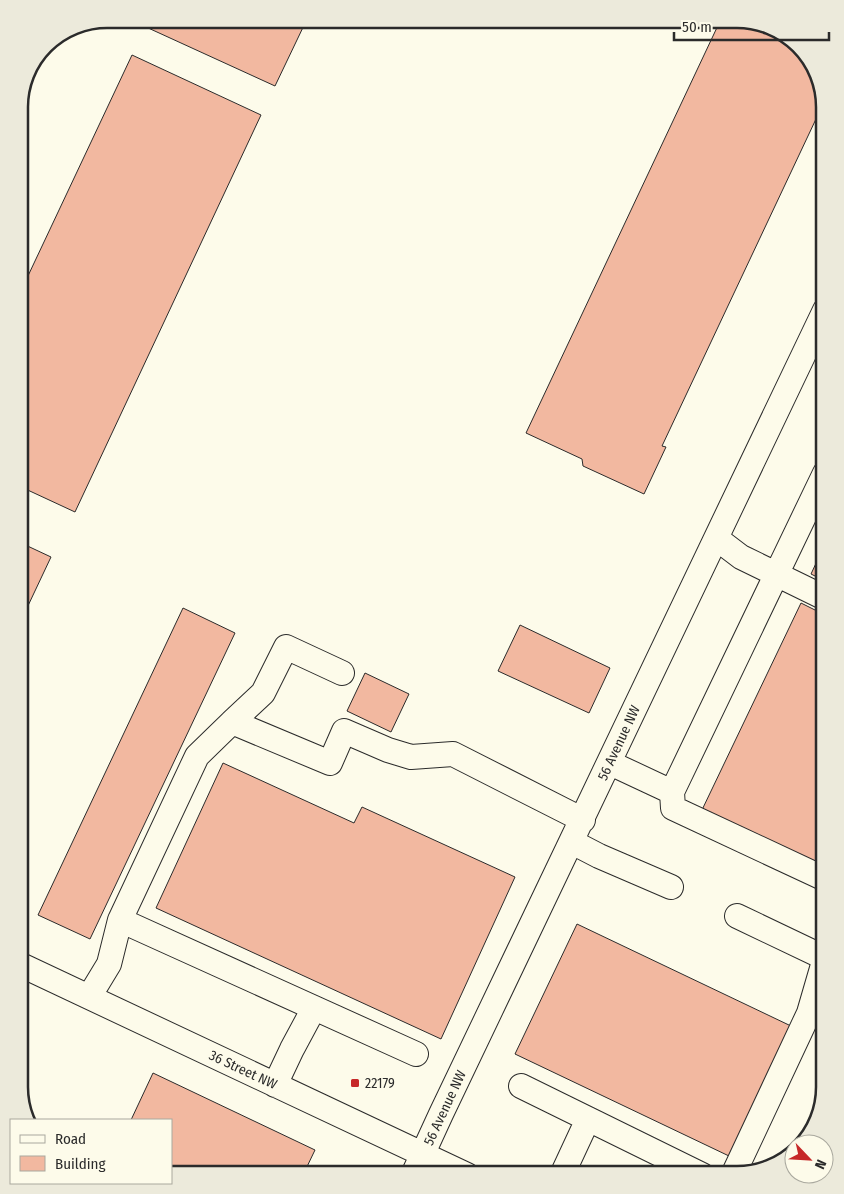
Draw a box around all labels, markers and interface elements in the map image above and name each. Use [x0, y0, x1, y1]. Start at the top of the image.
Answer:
scale bar [674, 10, 829, 42]
text: 50 m [682, 18, 712, 36]
street label: 56 Avenue NW [594, 702, 644, 783]
street label: 36 Street NW [206, 1047, 280, 1093]
street label: 56 Avenue NW [420, 1067, 470, 1148]
place label: 22179 [365, 1075, 395, 1092]
marker: 22179 [349, 1077, 361, 1089]
legend [10, 1119, 172, 1184]
text: Road [55, 1130, 86, 1148]
north arrow [784, 1134, 834, 1184]
text: Building [55, 1155, 106, 1173]
text: N [811, 1157, 830, 1172]

